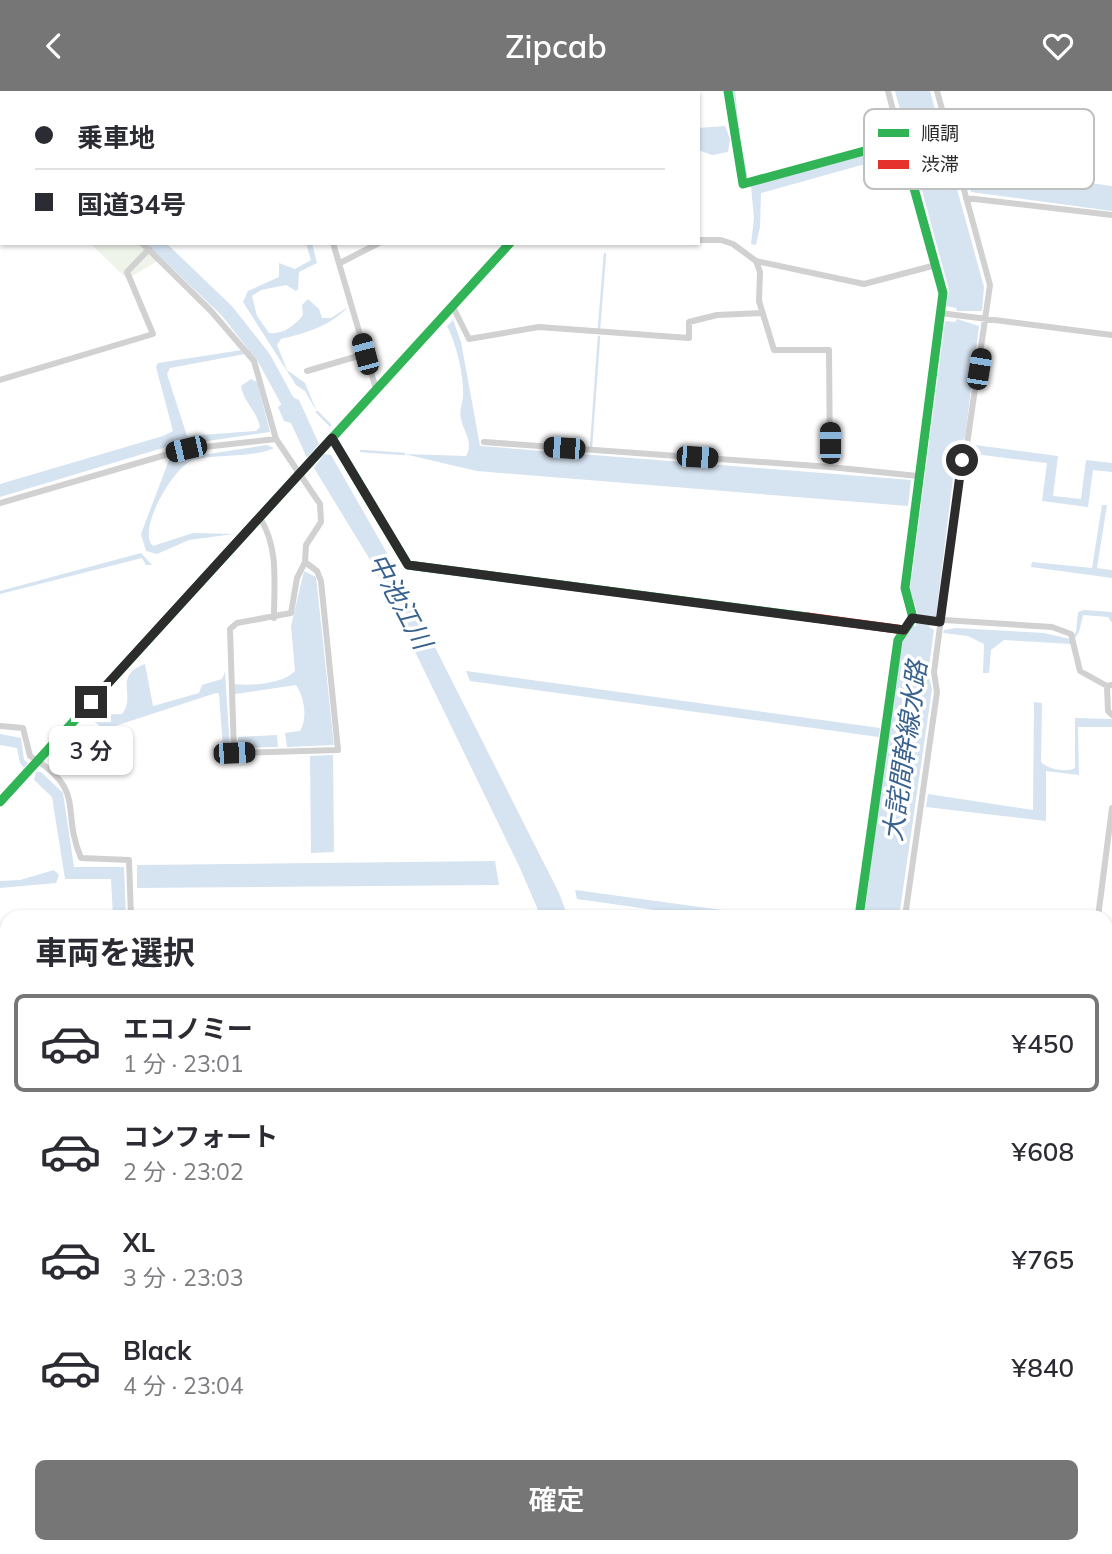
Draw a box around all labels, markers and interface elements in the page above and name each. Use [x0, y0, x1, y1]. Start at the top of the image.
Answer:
text: Zipcab [505, 26, 607, 66]
icon: back [35, 27, 73, 65]
icon: heart [1039, 27, 1077, 65]
legend [864, 109, 1094, 189]
text: 乗車地 [77, 121, 155, 154]
text: 順調 [921, 121, 959, 145]
text: 渋滞 [921, 152, 959, 176]
text: 国道34号 [77, 188, 186, 221]
car [350, 331, 381, 377]
car [966, 347, 993, 391]
car [820, 422, 841, 464]
car [164, 434, 209, 464]
car [543, 436, 586, 460]
route start [946, 444, 978, 476]
car [676, 445, 719, 469]
water label: 中池江川 [361, 547, 441, 657]
water label: 大詫間幹線水路 [875, 657, 934, 843]
route end [75, 686, 107, 718]
callout: 3 分 [49, 727, 133, 775]
text: 3 分 [70, 736, 112, 765]
car [213, 742, 256, 764]
text: 車両を選択 [35, 932, 195, 972]
icon: car [39, 1012, 102, 1075]
text: エコノミー [123, 1012, 253, 1045]
text: ¥450 [1012, 1027, 1074, 1060]
text: 1 分 · 23:01 [123, 1049, 244, 1078]
icon: car [39, 1120, 102, 1183]
text: コンフォート [123, 1120, 278, 1153]
text: ¥608 [1012, 1135, 1074, 1168]
text: 2 分 · 23:02 [123, 1157, 244, 1186]
text: XL [123, 1226, 155, 1259]
icon: car [39, 1228, 102, 1291]
text: ¥765 [1012, 1243, 1074, 1276]
text: 3 分 · 23:03 [123, 1263, 244, 1292]
text: Black [123, 1334, 191, 1367]
icon: car [39, 1336, 102, 1399]
text: ¥840 [1012, 1351, 1074, 1384]
text: 4 分 · 23:04 [123, 1371, 244, 1400]
button: 確定 [35, 1460, 1078, 1540]

